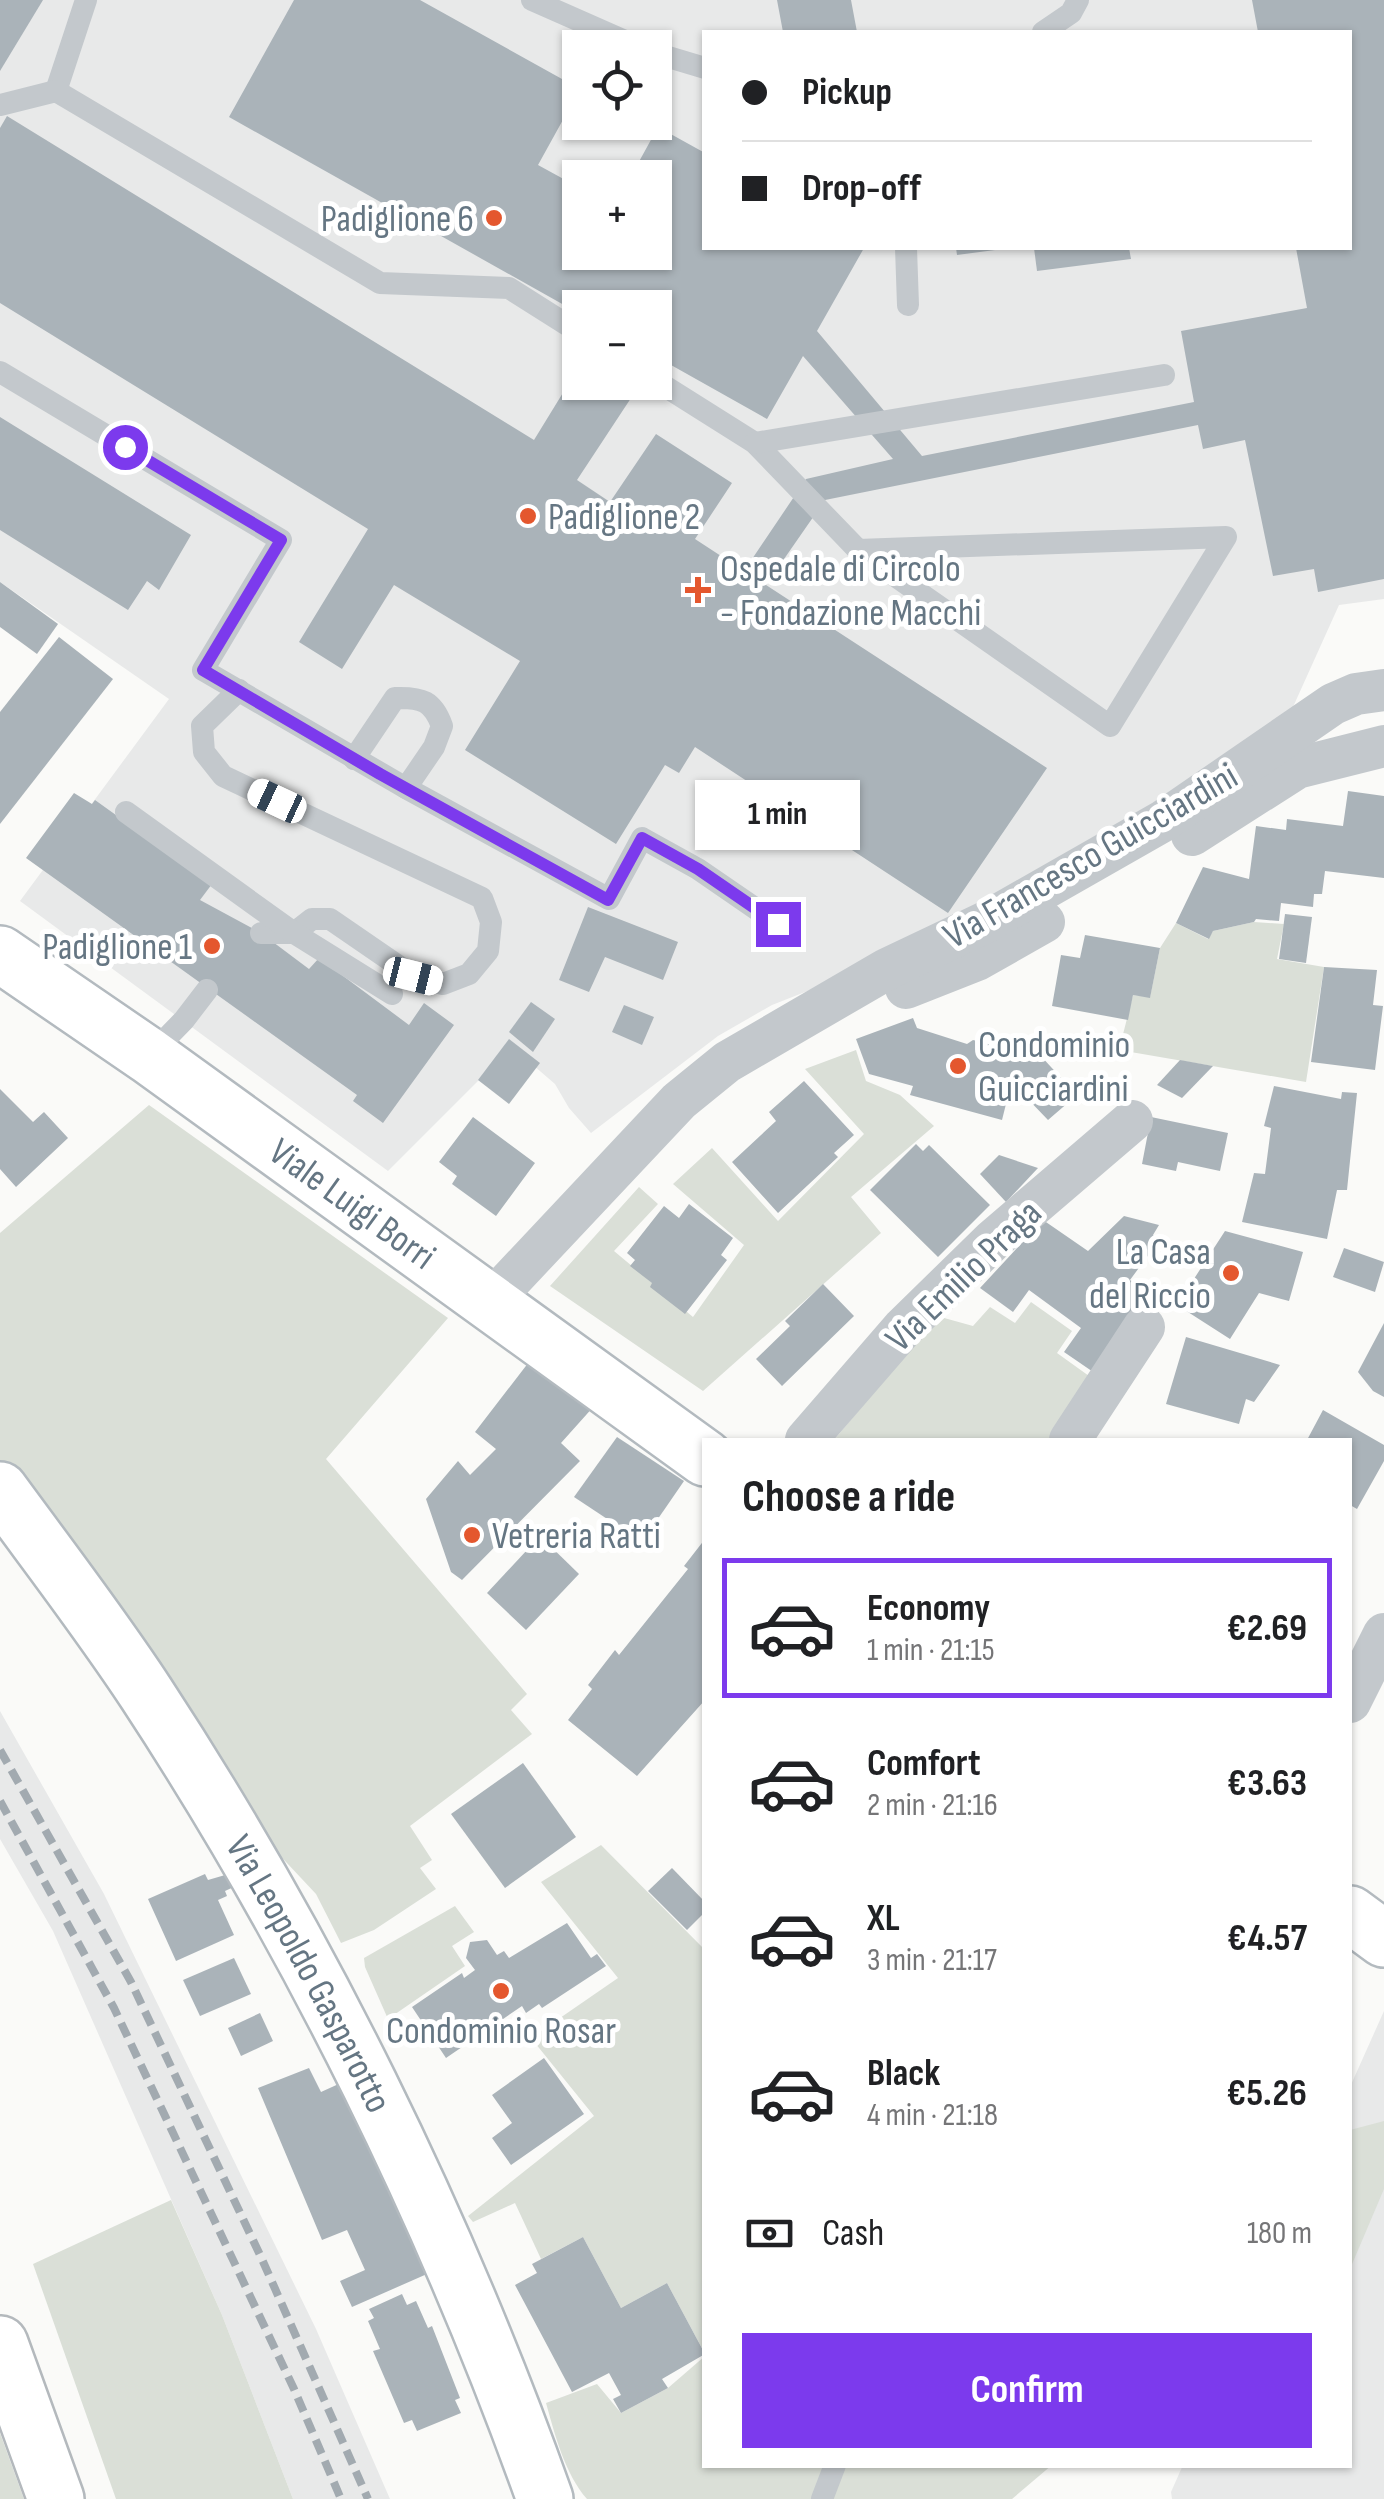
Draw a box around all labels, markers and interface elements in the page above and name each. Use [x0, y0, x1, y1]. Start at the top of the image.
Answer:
map controls [562, 30, 672, 400]
button: locate [562, 30, 672, 140]
text: Pickup [802, 70, 892, 115]
button: + [562, 160, 672, 270]
text: Drop-off [802, 166, 921, 211]
place label: Padiglione 6 [321, 197, 474, 242]
marker: Padiglione 6 [483, 207, 505, 229]
button: − [562, 290, 672, 400]
route start [103, 425, 148, 470]
place label: Padiglione 2 [548, 495, 700, 540]
marker: Padiglione 2 [517, 505, 539, 527]
place label: Ospedale di Circolo - Fondazione Macchi [720, 547, 981, 636]
marker: Ospedale di Circolo - Fondazione Macchi [685, 577, 711, 603]
street label: Via Francesco Guicciardini [936, 754, 1246, 959]
car [243, 775, 311, 827]
callout: 1 min [696, 779, 860, 849]
text: 1 min [748, 795, 807, 834]
route end [756, 902, 801, 947]
place label: Padiglione 1 [42, 925, 192, 970]
marker: Padiglione 1 [201, 935, 223, 957]
car [380, 954, 446, 998]
place label: Condominio Guicciardini [978, 1023, 1130, 1112]
marker: Condominio Guicciardini [947, 1055, 969, 1077]
street label: Viale Luigi Borri [260, 1129, 444, 1280]
street label: Via Emilio Praga [877, 1191, 1051, 1361]
place label: La Casa del Riccio [1089, 1230, 1211, 1319]
marker: La Casa del Riccio [1220, 1262, 1242, 1284]
text: Choose a ride [742, 1470, 955, 1525]
place label: Vetreria Ratti [492, 1514, 661, 1559]
marker: Vetreria Ratti [461, 1524, 483, 1546]
icon: car [747, 1583, 837, 1673]
text: Economy [867, 1586, 990, 1631]
text: €2.69 [1227, 1606, 1307, 1651]
text: 1 min · 21:15 [867, 1631, 995, 1670]
icon: car [747, 1738, 837, 1828]
text: Comfort [867, 1741, 981, 1786]
text: €3.63 [1227, 1761, 1307, 1806]
text: 2 min · 21:16 [867, 1786, 998, 1825]
street label: Via Leopoldo Gasparotto [216, 1827, 401, 2120]
icon: car [747, 1893, 837, 1983]
text: XL [867, 1896, 900, 1941]
text: €4.57 [1227, 1916, 1307, 1961]
text: 3 min · 21:17 [867, 1941, 997, 1980]
marker: Condominio Rosar [490, 1980, 512, 2002]
place label: Condominio Rosar [386, 2009, 616, 2054]
icon: car [747, 2048, 837, 2138]
text: Black [867, 2051, 940, 2096]
text: €5.26 [1227, 2071, 1307, 2116]
text: 4 min · 21:18 [867, 2096, 998, 2135]
icon: cash [742, 2206, 797, 2261]
text: Cash [822, 2211, 884, 2256]
text: 180 m [1247, 2214, 1312, 2253]
button: Confirm [742, 2333, 1312, 2448]

